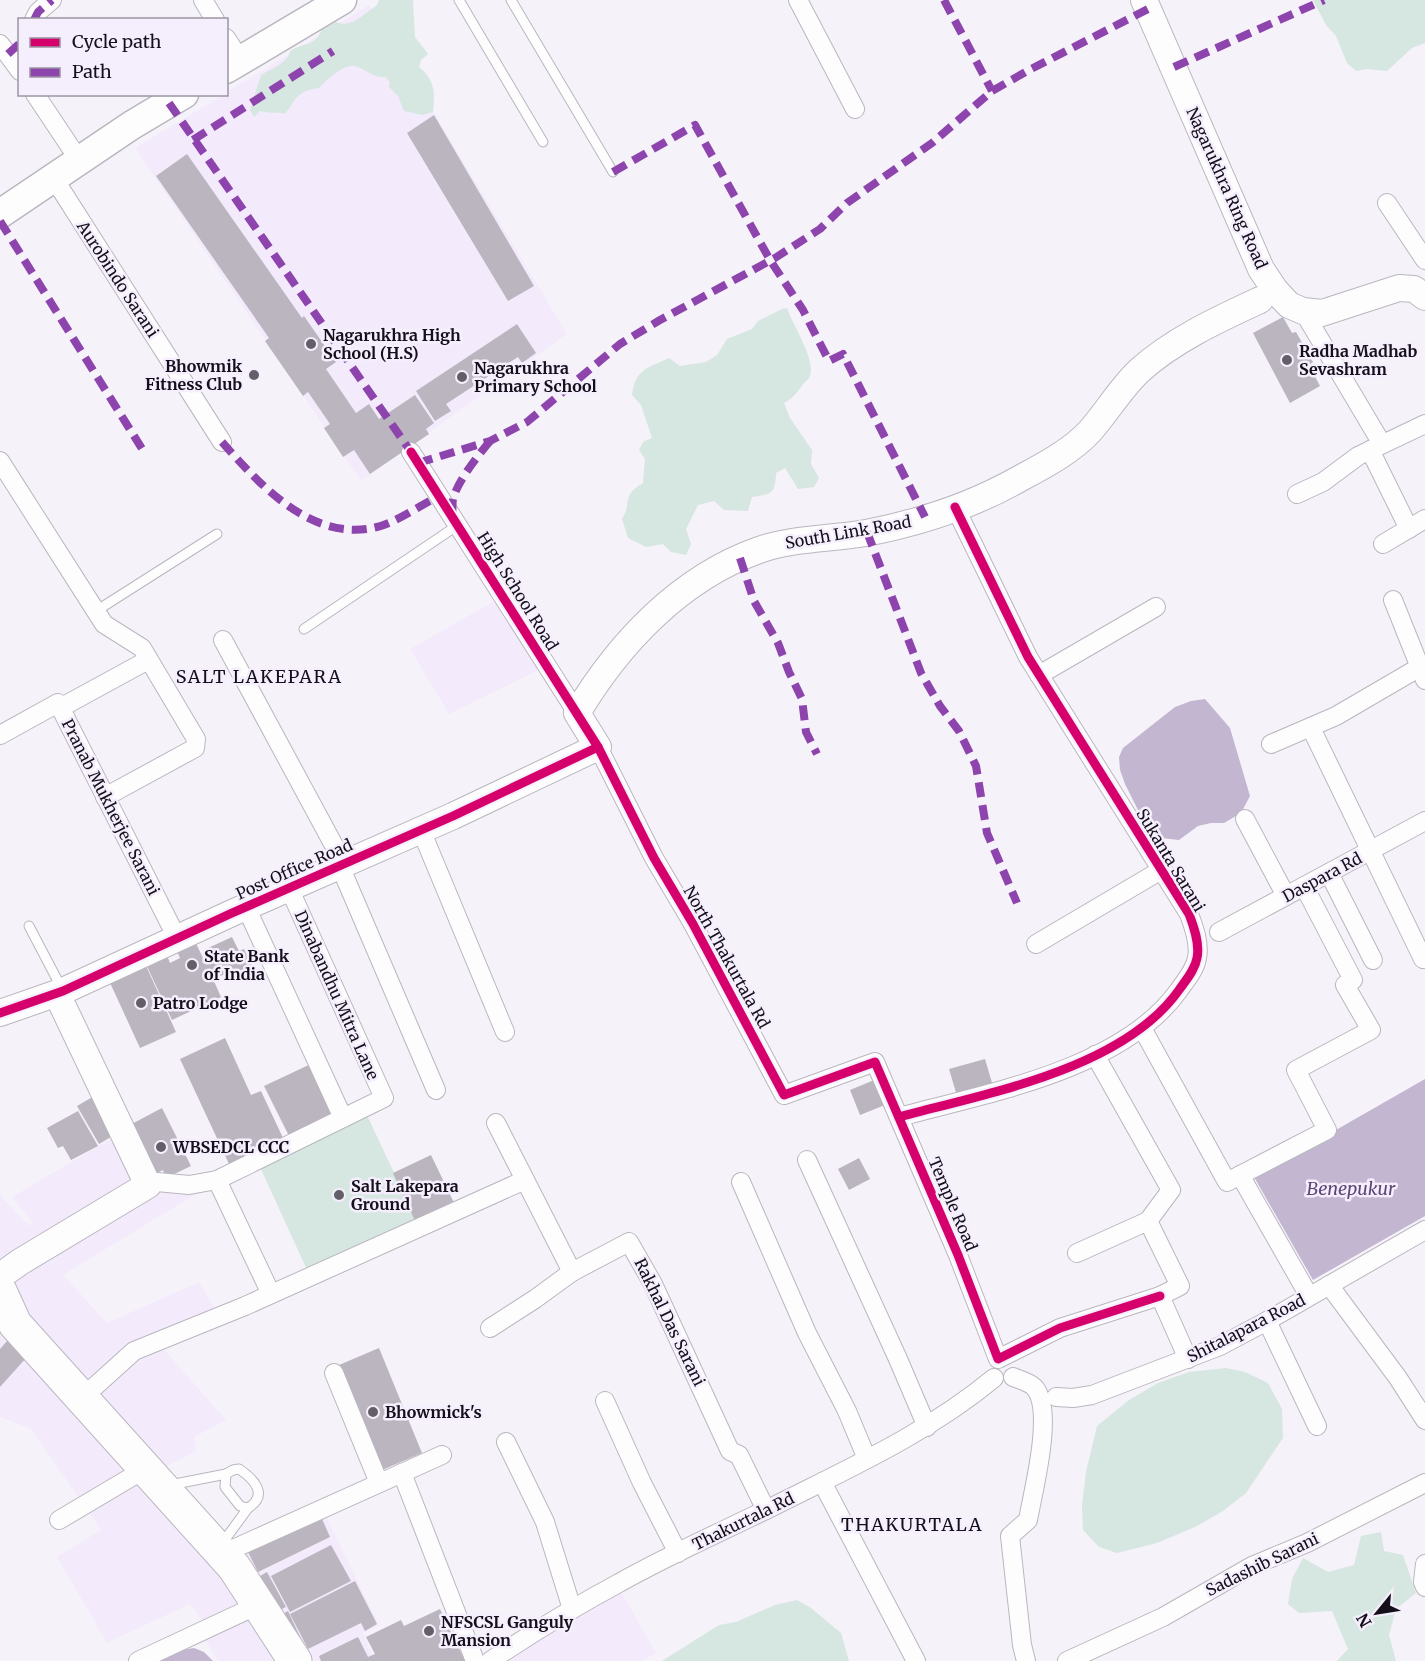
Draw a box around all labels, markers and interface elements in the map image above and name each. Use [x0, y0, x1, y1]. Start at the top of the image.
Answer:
legend [18, 18, 228, 96]
text: Cycle path [72, 30, 162, 53]
text: Path [72, 60, 112, 83]
street label: Nagarukhra Ring Road [1182, 104, 1272, 272]
street label: Aurobindo Sarani [72, 216, 163, 341]
place label: Nagarukhra High School (H.S) [323, 325, 461, 363]
marker: Nagarukhra High School (H.S) [304, 337, 318, 351]
place label: Radha Madhab Sevashram [1299, 341, 1417, 379]
marker: Radha Madhab Sevashram [1280, 353, 1294, 367]
place label: Bhowmik Fitness Club [145, 356, 243, 394]
place label: Nagarukhra Primary School [474, 358, 597, 396]
marker: Bhowmik Fitness Club [247, 368, 261, 382]
marker: Nagarukhra Primary School [455, 370, 469, 384]
street label: South Link Road [783, 511, 913, 553]
street label: High School Road [473, 528, 563, 654]
district label: SALT LAKEPARA [176, 665, 342, 688]
street label: Pranab Mukherjee Sarani [58, 715, 164, 899]
street label: Sukanta Sarani [1132, 805, 1210, 915]
street label: Post Office Road [233, 834, 356, 904]
street label: Daspara Rd [1279, 848, 1365, 906]
street label: North Thakurtala Rd [680, 882, 775, 1032]
street label: Dinabandhu Mitra Lane [291, 907, 383, 1083]
place label: State Bank of India [204, 946, 290, 984]
marker: State Bank of India [185, 958, 199, 972]
place label: Patro Lodge [153, 993, 248, 1013]
marker: Patro Lodge [134, 996, 148, 1010]
place label: WBSEDCL CCC [172, 1137, 289, 1157]
marker: WBSEDCL CCC [154, 1140, 168, 1154]
street label: Temple Road [924, 1154, 982, 1254]
place label: Salt Lakepara Ground [351, 1176, 459, 1214]
water label: Benepukur [1307, 1177, 1396, 1200]
marker: Salt Lakepara Ground [332, 1188, 346, 1202]
street label: Rakhal Das Sarani [630, 1255, 710, 1389]
street label: Shitalapara Road [1183, 1289, 1309, 1366]
place label: Bhowmick's [385, 1402, 482, 1422]
marker: Bhowmick's [366, 1405, 380, 1419]
street label: Thakurtala Rd [689, 1488, 797, 1554]
district label: THAKURTALA [841, 1513, 983, 1536]
street label: Sadashib Sarani [1202, 1528, 1322, 1600]
north arrow [1347, 1583, 1407, 1643]
text: N [1352, 1610, 1376, 1631]
place label: NFSCSL Ganguly Mansion [441, 1612, 574, 1650]
marker: NFSCSL Ganguly Mansion [422, 1624, 436, 1638]

